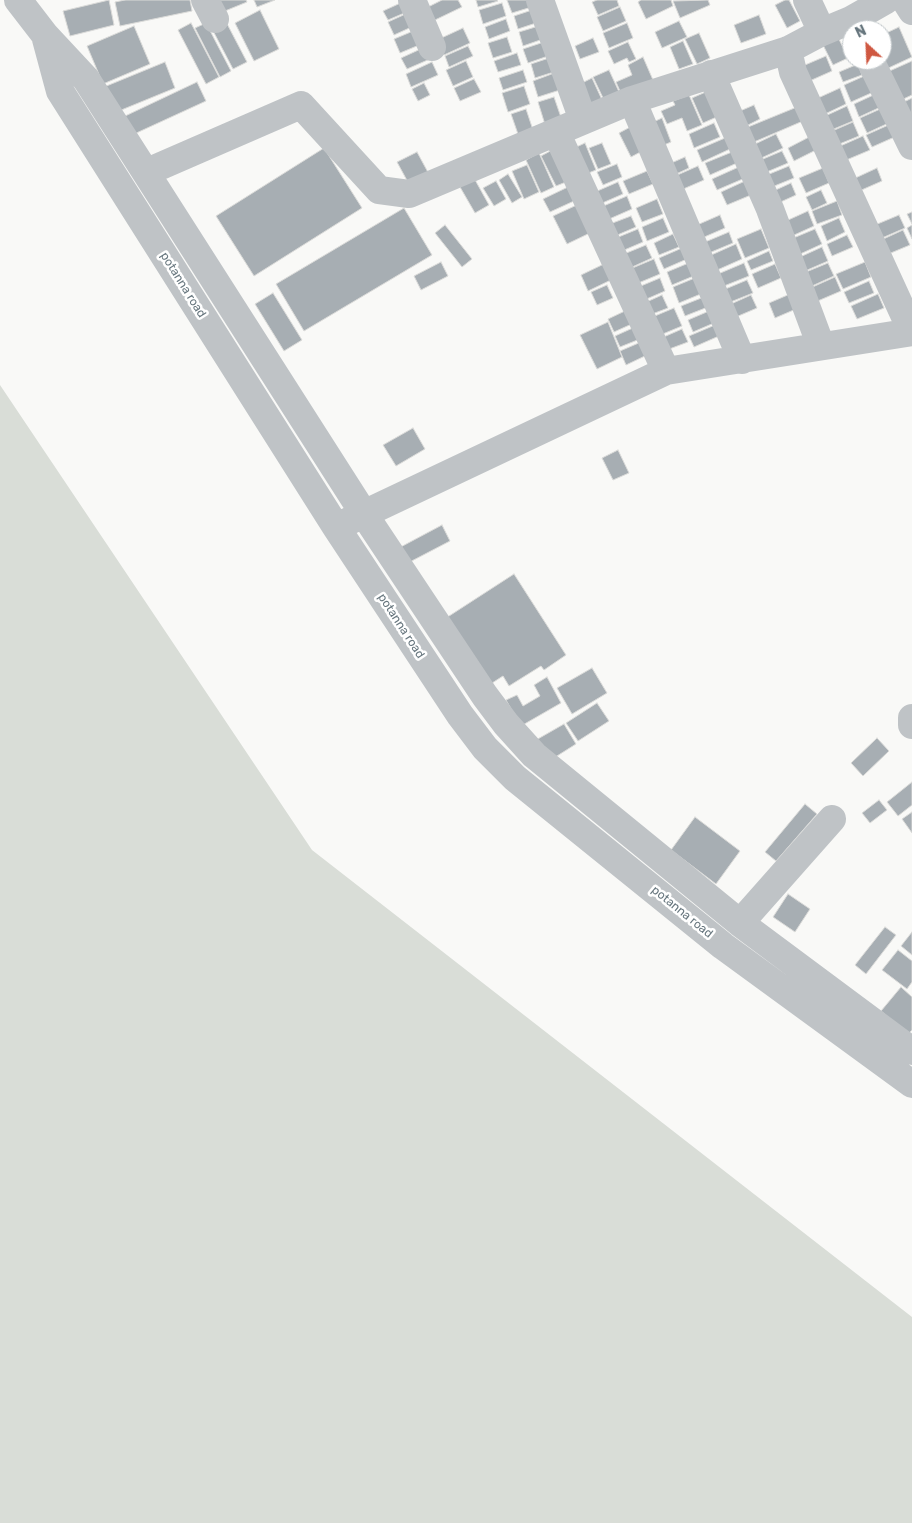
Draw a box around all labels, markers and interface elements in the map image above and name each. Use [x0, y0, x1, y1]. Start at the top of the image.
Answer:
north arrow [842, 20, 892, 70]
text: N [853, 22, 869, 42]
street label: potanna road [157, 250, 209, 320]
street label: potanna road [375, 591, 427, 661]
street label: potanna road [649, 883, 715, 941]

